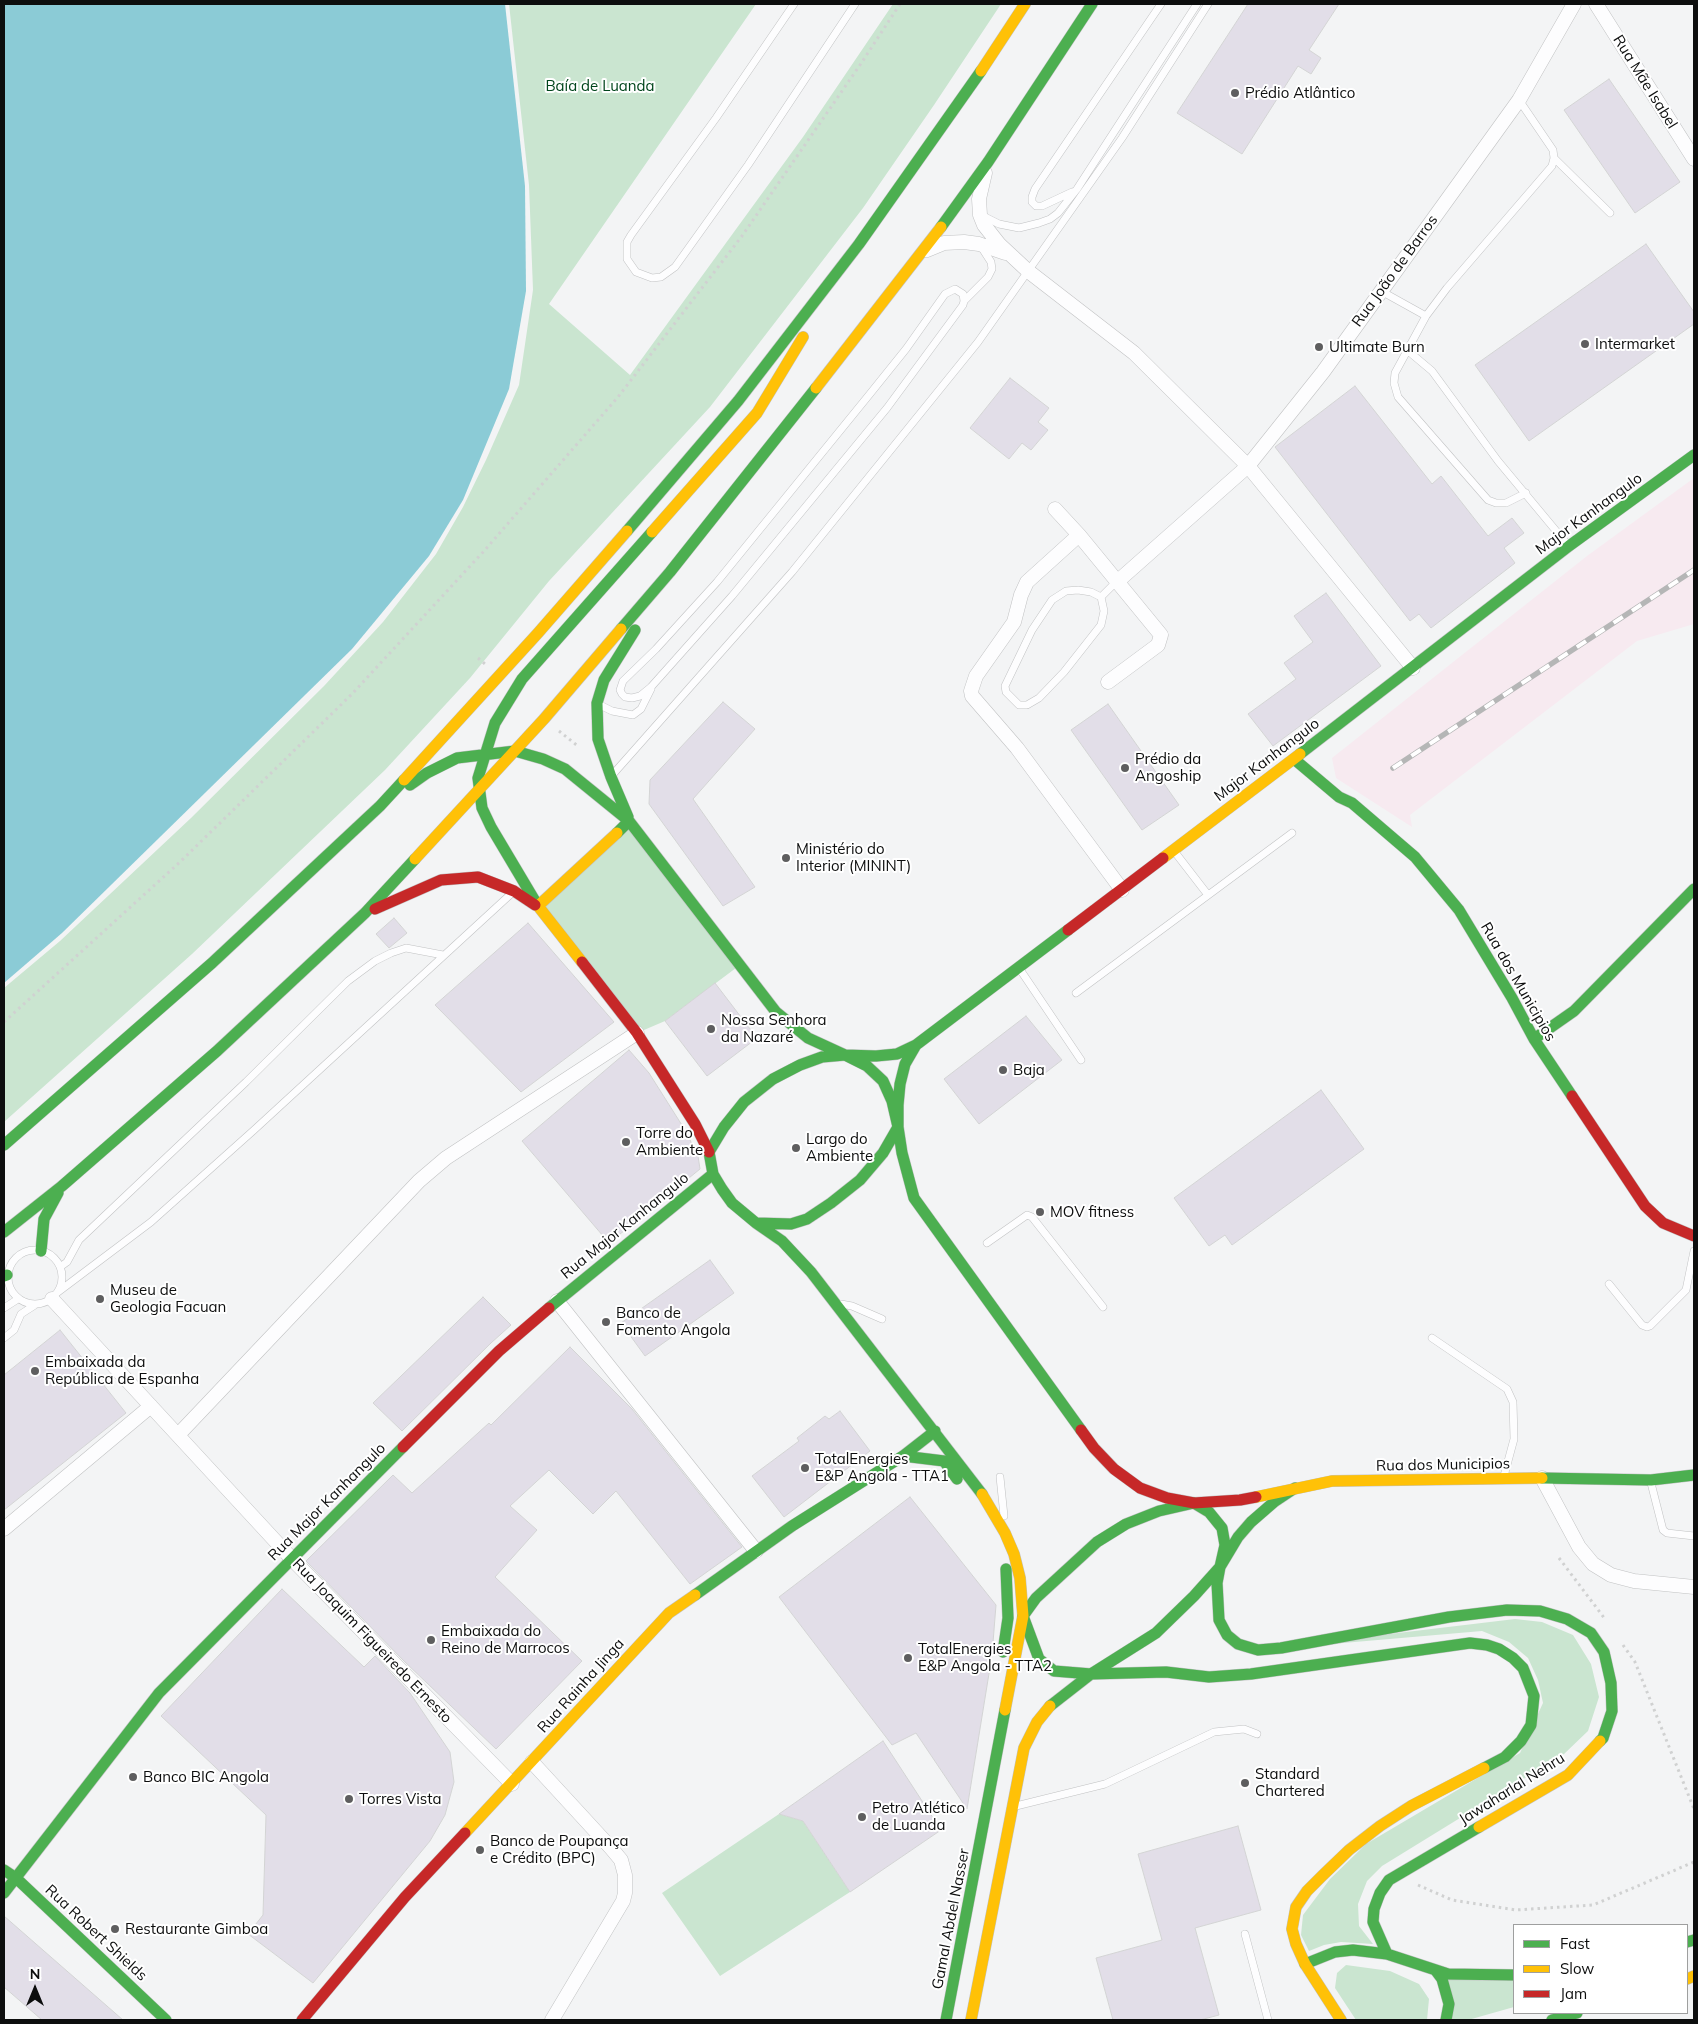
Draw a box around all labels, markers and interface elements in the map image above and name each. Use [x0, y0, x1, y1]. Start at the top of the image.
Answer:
street label: Rua Mãe Isabel [1609, 32, 1681, 132]
park label: Baía de Luanda [545, 77, 655, 95]
place label: Prédio Atlântico [1245, 84, 1355, 102]
marker: Prédio Atlântico [1229, 87, 1241, 99]
street label: Rua João de Barros [1348, 212, 1442, 330]
place label: Intermarket [1595, 335, 1675, 353]
place label: Ultimate Burn [1329, 338, 1425, 356]
marker: Intermarket [1579, 338, 1591, 350]
marker: Ultimate Burn [1313, 341, 1325, 353]
street label: Major Kanhangulo [1532, 469, 1646, 559]
street label: Major Kanhangulo [1211, 715, 1323, 805]
place label: Prédio da Angoship [1135, 750, 1201, 785]
marker: Prédio da Angoship [1119, 762, 1131, 774]
place label: Ministério do Interior (MININT) [796, 840, 911, 875]
marker: Ministério do Interior (MININT) [780, 852, 792, 864]
street label: Rua dos Municipios [1477, 919, 1559, 1045]
place label: Nossa Senhora da Nazaré [721, 1011, 827, 1046]
marker: Nossa Senhora da Nazaré [705, 1023, 717, 1035]
place label: Baja [1013, 1061, 1045, 1079]
marker: Baja [997, 1064, 1009, 1076]
place label: Torre do Ambiente [636, 1124, 703, 1159]
place label: Largo do Ambiente [806, 1130, 873, 1165]
marker: Torre do Ambiente [620, 1136, 632, 1148]
marker: Largo do Ambiente [790, 1142, 802, 1154]
street label: Rua Major Kanhangulo [558, 1169, 692, 1283]
place label: MOV fitness [1050, 1203, 1134, 1221]
marker: MOV fitness [1034, 1206, 1046, 1218]
place label: Museu de Geologia Facuan [110, 1281, 226, 1316]
marker: Museu de Geologia Facuan [94, 1293, 106, 1305]
place label: Banco de Fomento Angola [616, 1304, 730, 1339]
marker: Banco de Fomento Angola [600, 1316, 612, 1328]
place label: Embaixada da República de Espanha [45, 1353, 199, 1388]
marker: Embaixada da República de Espanha [29, 1365, 41, 1377]
street label: Rua Major Kanhangulo [264, 1439, 390, 1565]
place label: TotalEnergies E&P Angola - TTA1 [815, 1450, 949, 1485]
street label: Rua dos Municipios [1376, 1455, 1510, 1475]
marker: TotalEnergies E&P Angola - TTA1 [799, 1462, 811, 1474]
street label: Rua Joaquim Figueiredo Ernesto [289, 1555, 455, 1727]
place label: Embaixada do Reino de Marrocos [441, 1622, 570, 1657]
marker: Embaixada do Reino de Marrocos [425, 1634, 437, 1646]
street label: Rua Rainha Jinga [534, 1635, 628, 1737]
place label: TotalEnergies E&P Angola - TTA2 [918, 1640, 1052, 1675]
marker: TotalEnergies E&P Angola - TTA2 [902, 1652, 914, 1664]
street label: Jawaharlal Nehru [1456, 1749, 1568, 1829]
place label: Standard Chartered [1255, 1765, 1325, 1800]
place label: Banco BIC Angola [143, 1768, 269, 1786]
marker: Banco BIC Angola [127, 1771, 139, 1783]
marker: Standard Chartered [1239, 1777, 1251, 1789]
place label: Torres Vista [359, 1790, 441, 1808]
marker: Torres Vista [343, 1793, 355, 1805]
place label: Petro Atlético de Luanda [872, 1799, 965, 1834]
marker: Petro Atlético de Luanda [856, 1811, 868, 1823]
place label: Banco de Poupança e Crédito (BPC) [490, 1832, 629, 1867]
marker: Banco de Poupança e Crédito (BPC) [474, 1844, 486, 1856]
street label: Gamal Abdel Nasser [929, 1847, 973, 1991]
street label: Rua Robert Shields [41, 1881, 151, 1985]
place label: Restaurante Gimboa [125, 1920, 268, 1938]
marker: Restaurante Gimboa [109, 1923, 121, 1935]
legend [1513, 1924, 1688, 2014]
text: Fast [1560, 1934, 1590, 1953]
text: Slow [1560, 1959, 1594, 1978]
north arrow [10, 1964, 60, 2014]
text: N [30, 1965, 40, 1983]
text: Jam [1560, 1984, 1587, 2003]

